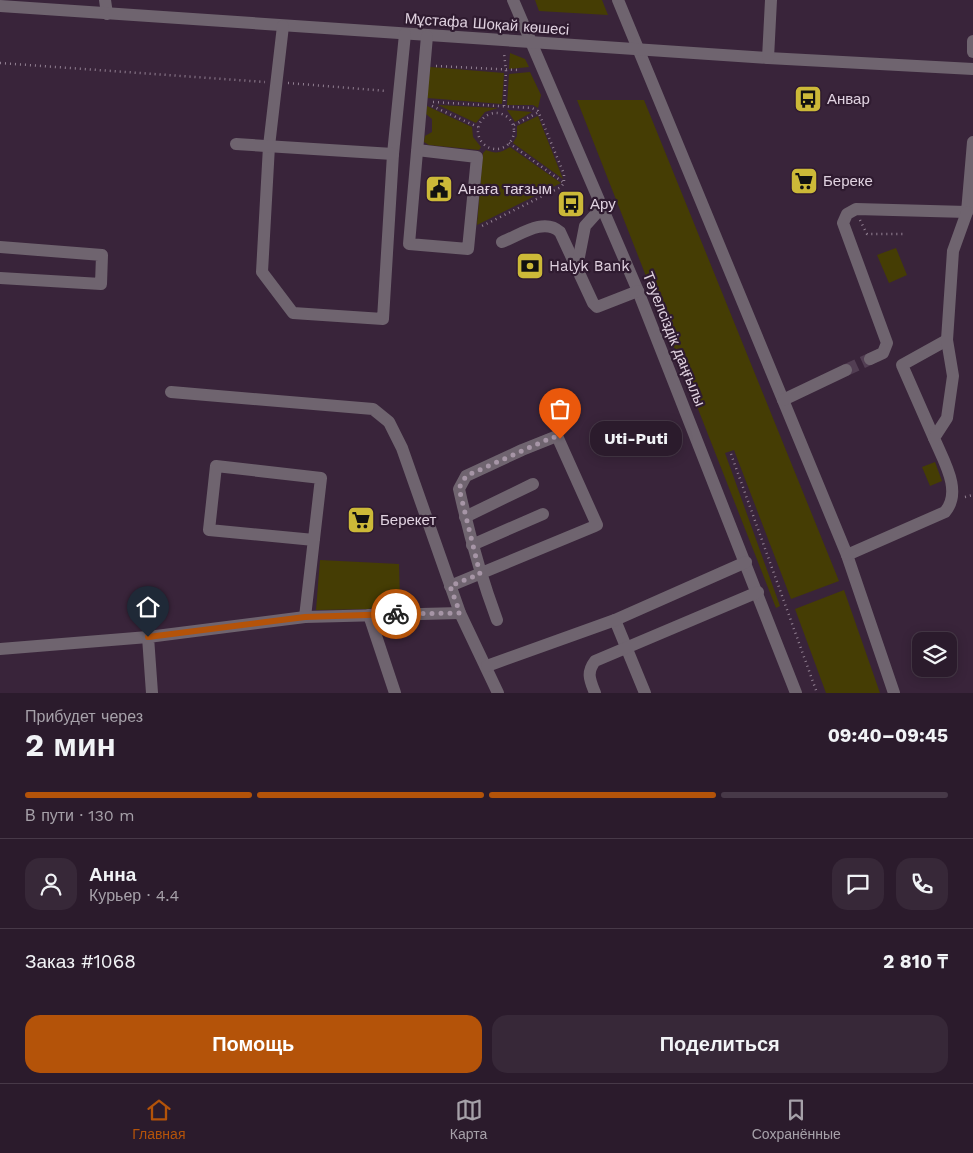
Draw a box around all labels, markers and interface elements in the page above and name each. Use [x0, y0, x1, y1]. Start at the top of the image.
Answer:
street label: Мұстафа Шоқай көшесі [404, 9, 570, 39]
bus stop icon: Анвар [793, 84, 823, 114]
place label: Анвар [827, 90, 870, 108]
supermarket icon: Береке [789, 166, 819, 196]
place label: Береке [823, 172, 873, 190]
public building icon: Анаға тағзым [424, 174, 454, 204]
place label: Анаға тағзым [458, 180, 552, 198]
bus stop icon: Ару [556, 189, 586, 219]
place label: Ару [590, 195, 616, 213]
bank icon: Halyk Bank [515, 251, 545, 281]
place label: Halyk Bank [549, 257, 630, 275]
street label: Тәуелсіздік даңғылы [639, 269, 709, 409]
pin [539, 388, 581, 439]
icon: bag [546, 395, 574, 423]
callout: Uti-Puti [590, 422, 682, 456]
text: Uti-Puti [604, 429, 668, 448]
supermarket icon: Берекет [346, 505, 376, 535]
place label: Берекет [380, 511, 436, 529]
pin [127, 586, 169, 637]
courier [371, 589, 421, 639]
icon: home [134, 593, 162, 621]
icon: bike [382, 600, 410, 628]
map controls [912, 632, 957, 677]
button: layers [912, 632, 957, 677]
text: Прибудет через [25, 707, 143, 726]
text: 09:40–09:45 [828, 724, 948, 747]
text: 2 мин [25, 726, 116, 764]
text: В пути · 130 m [25, 806, 135, 825]
button: person [25, 858, 77, 910]
button: chat [832, 858, 884, 910]
button: phone [896, 858, 948, 910]
text: Анна [89, 863, 136, 886]
text: Курьер · 4.4 [89, 886, 179, 905]
text: Заказ #1068 [25, 950, 136, 973]
text: 2 810 ₸ [883, 950, 948, 973]
button: Помощь [25, 1015, 482, 1073]
button: Поделиться [492, 1015, 948, 1073]
tab: Главная [132, 1096, 185, 1142]
tab: Карта [450, 1096, 487, 1142]
tab: Сохранённые [752, 1096, 841, 1142]

